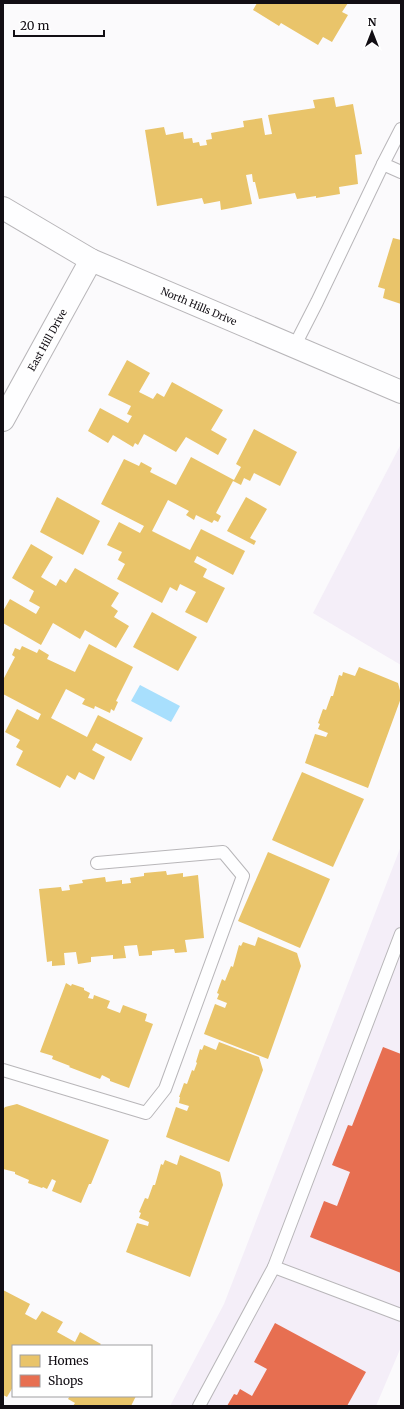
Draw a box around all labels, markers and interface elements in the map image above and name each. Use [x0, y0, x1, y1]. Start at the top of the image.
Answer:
scale bar [14, 12, 104, 38]
north arrow [352, 12, 392, 52]
text: N [368, 15, 377, 29]
text: 20 m [20, 18, 49, 33]
street label: North Hills Drive [159, 285, 239, 328]
street label: East Hill Drive [25, 307, 70, 374]
legend [12, 1345, 152, 1397]
text: Homes [48, 1353, 89, 1368]
text: Shops [48, 1373, 83, 1388]

